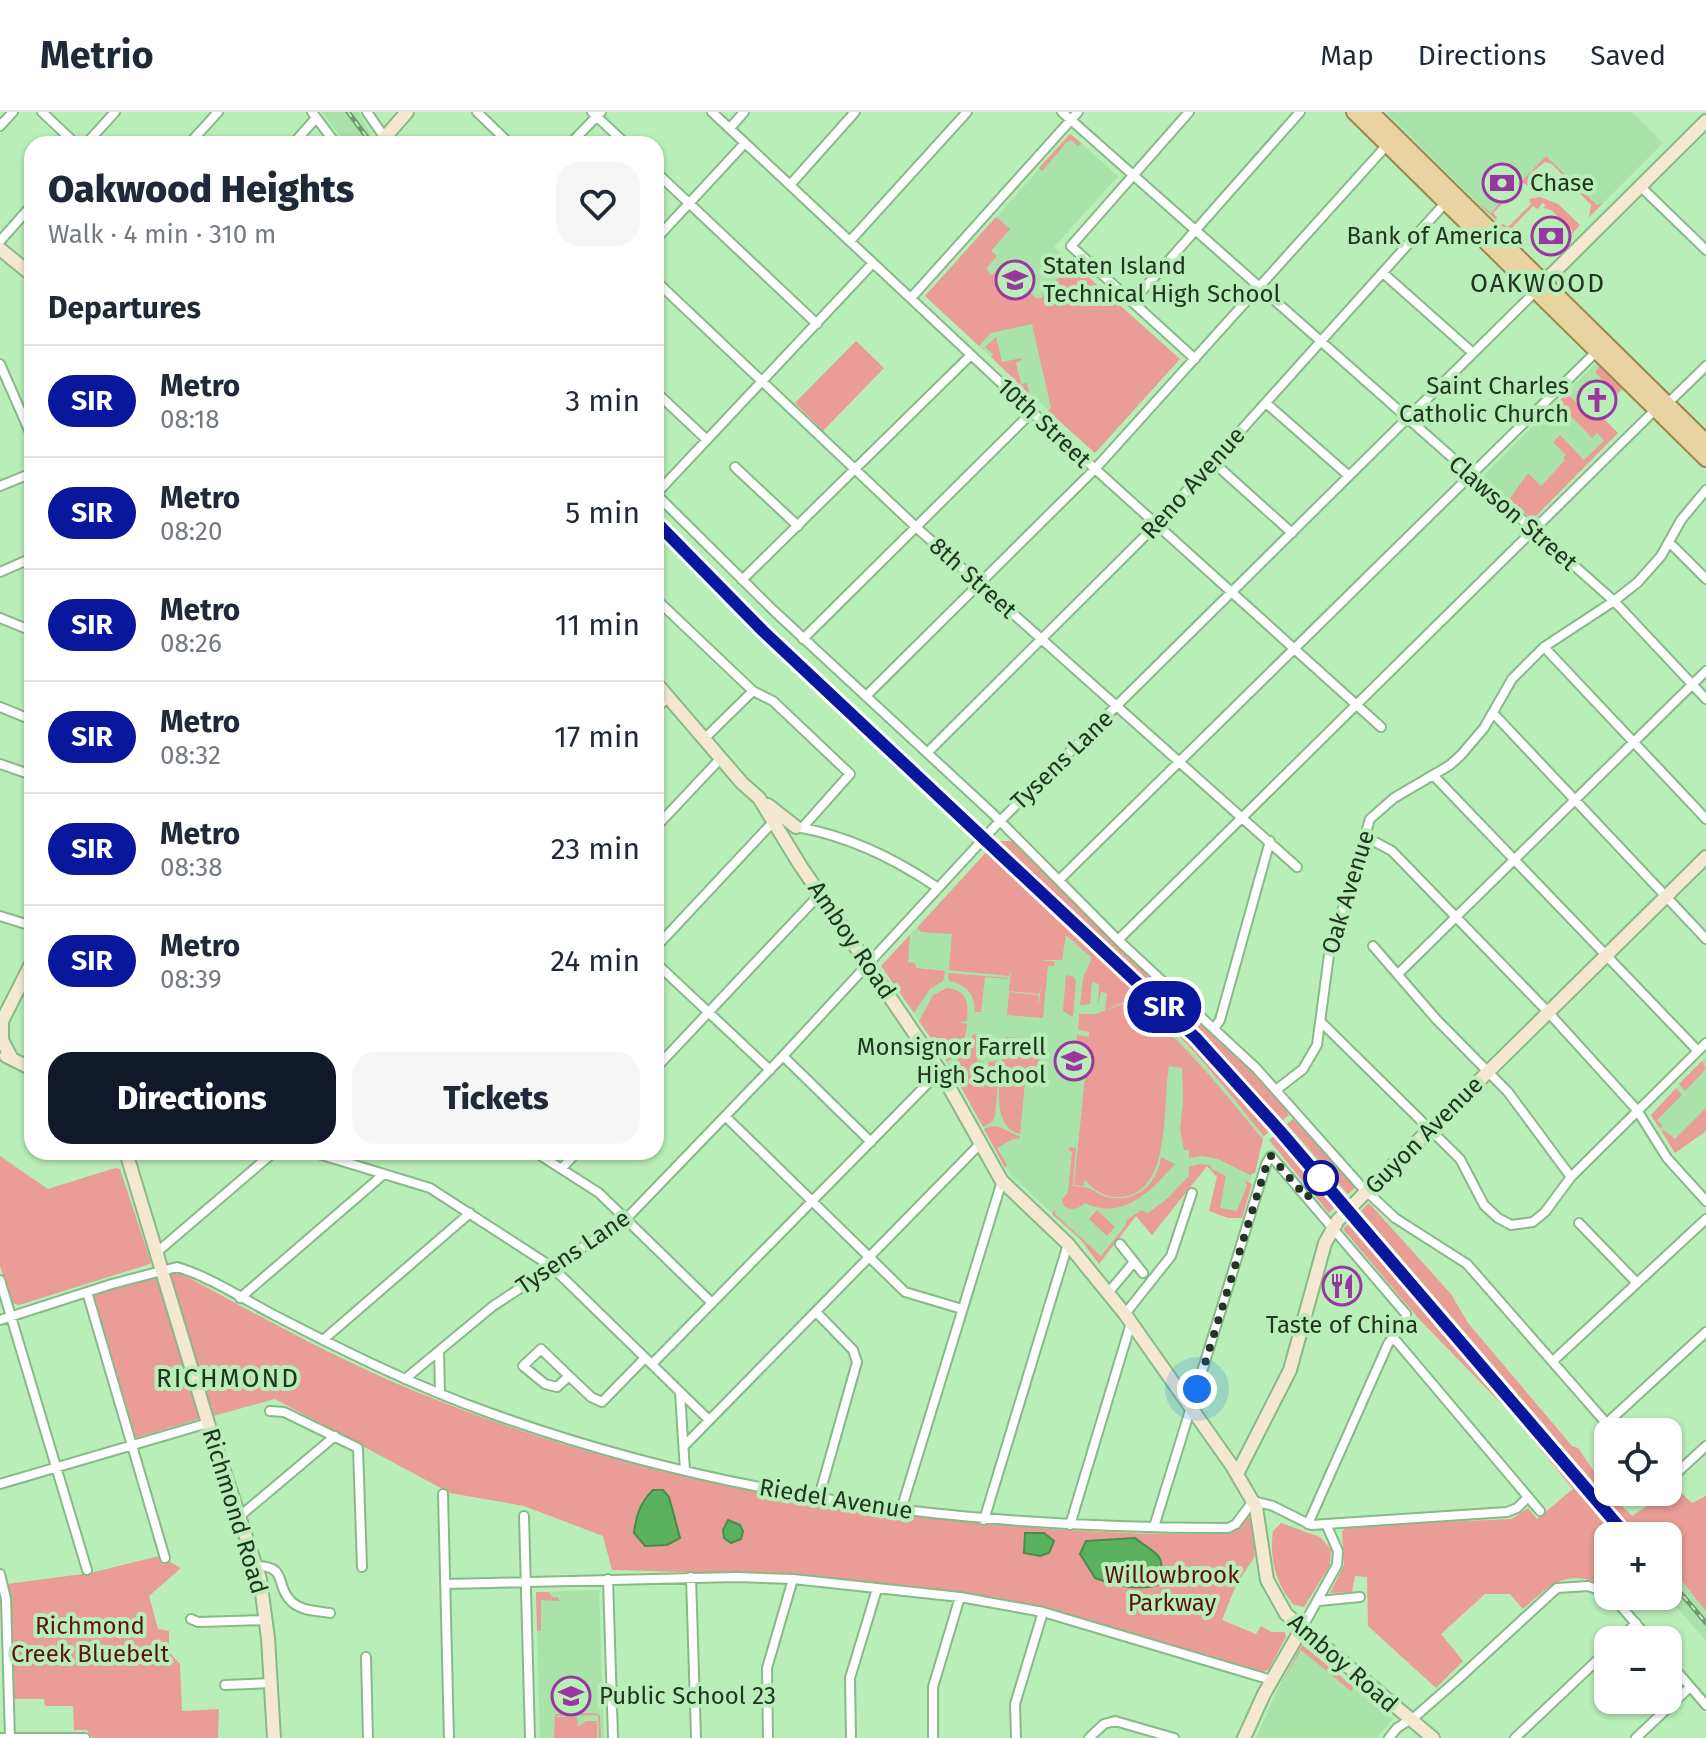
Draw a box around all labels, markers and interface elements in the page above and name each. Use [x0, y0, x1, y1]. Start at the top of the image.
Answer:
text: Metrio [40, 32, 154, 78]
text: Map [1320, 39, 1374, 72]
text: Directions [1418, 39, 1546, 72]
text: Saved [1590, 39, 1666, 72]
button: heart [556, 162, 640, 246]
bank icon: Chase [1481, 162, 1523, 204]
text: Oakwood Heights [48, 166, 354, 212]
place label: Chase [1530, 169, 1594, 197]
bank icon: Bank of America [1530, 215, 1572, 257]
text: Walk · 4 min · 310 m [48, 219, 276, 250]
place label: Bank of America [1347, 222, 1523, 250]
place label: Staten Island Technical High School [1043, 252, 1281, 308]
school or university icon: Staten Island Technical High School [994, 259, 1036, 301]
district label: OAKWOOD [1470, 268, 1606, 299]
text: Departures [48, 290, 201, 326]
text: Metro [160, 368, 240, 404]
place label: Saint Charles Catholic Church [1399, 372, 1569, 428]
street label: 10th Street [991, 373, 1097, 474]
church icon: Saint Charles Catholic Church [1576, 379, 1618, 421]
text: 3 min [565, 383, 640, 419]
text: SIR [71, 384, 113, 417]
text: 08:18 [160, 404, 220, 435]
street label: Reno Avenue [1135, 421, 1251, 545]
street label: Clawson Street [1443, 450, 1583, 577]
text: Metro [160, 480, 240, 516]
text: 5 min [565, 495, 640, 531]
text: SIR [71, 496, 113, 529]
text: 08:20 [160, 516, 222, 547]
street label: 8th Street [924, 532, 1023, 625]
text: Metro [160, 592, 240, 628]
text: 11 min [555, 607, 640, 643]
text: SIR [71, 608, 113, 641]
text: 08:26 [160, 628, 222, 659]
text: Metro [160, 704, 240, 740]
street label: Tysens Lane [1005, 704, 1119, 816]
text: 17 min [554, 719, 640, 755]
text: SIR [71, 720, 113, 753]
text: 08:32 [160, 740, 221, 771]
text: Metro [160, 816, 240, 852]
street label: Oak Avenue [1316, 827, 1380, 957]
text: 23 min [551, 831, 640, 867]
text: SIR [71, 832, 113, 865]
text: 08:38 [160, 852, 223, 883]
street label: Amboy Road [802, 876, 902, 1004]
text: Metro [160, 928, 240, 964]
text: 24 min [550, 943, 640, 979]
text: SIR [71, 944, 113, 977]
text: 08:39 [160, 964, 222, 995]
line badge: SIR [1118, 981, 1210, 1033]
text: SIR [1143, 990, 1185, 1023]
place label: Monsignor Farrell High School [857, 1033, 1046, 1089]
school or university icon: Monsignor Farrell High School [1053, 1040, 1095, 1082]
button: Directions [48, 1052, 336, 1144]
button: Tickets [352, 1052, 640, 1144]
street label: Guyon Avenue [1359, 1070, 1489, 1200]
unlabelled marker [1304, 1161, 1338, 1195]
street label: Tysens Lane [511, 1204, 635, 1300]
restaurant icon: Taste of China [1321, 1265, 1363, 1307]
place label: Taste of China [1266, 1311, 1418, 1339]
district label: RICHMOND [156, 1363, 300, 1394]
your location [1177, 1369, 1217, 1409]
map controls [1594, 1418, 1682, 1714]
button: locate [1594, 1418, 1682, 1506]
street label: Richmond Road [197, 1425, 273, 1597]
street label: Riedel Avenue [757, 1473, 915, 1525]
button: + [1594, 1522, 1682, 1610]
park label: Willowbrook Parkway [1105, 1561, 1240, 1617]
street label: Amboy Road [1282, 1608, 1404, 1718]
park label: Richmond Creek Bluebelt [11, 1612, 169, 1668]
button: − [1594, 1626, 1682, 1714]
school or university icon: Public School 23 [550, 1675, 592, 1717]
place label: Public School 23 [599, 1682, 776, 1710]

